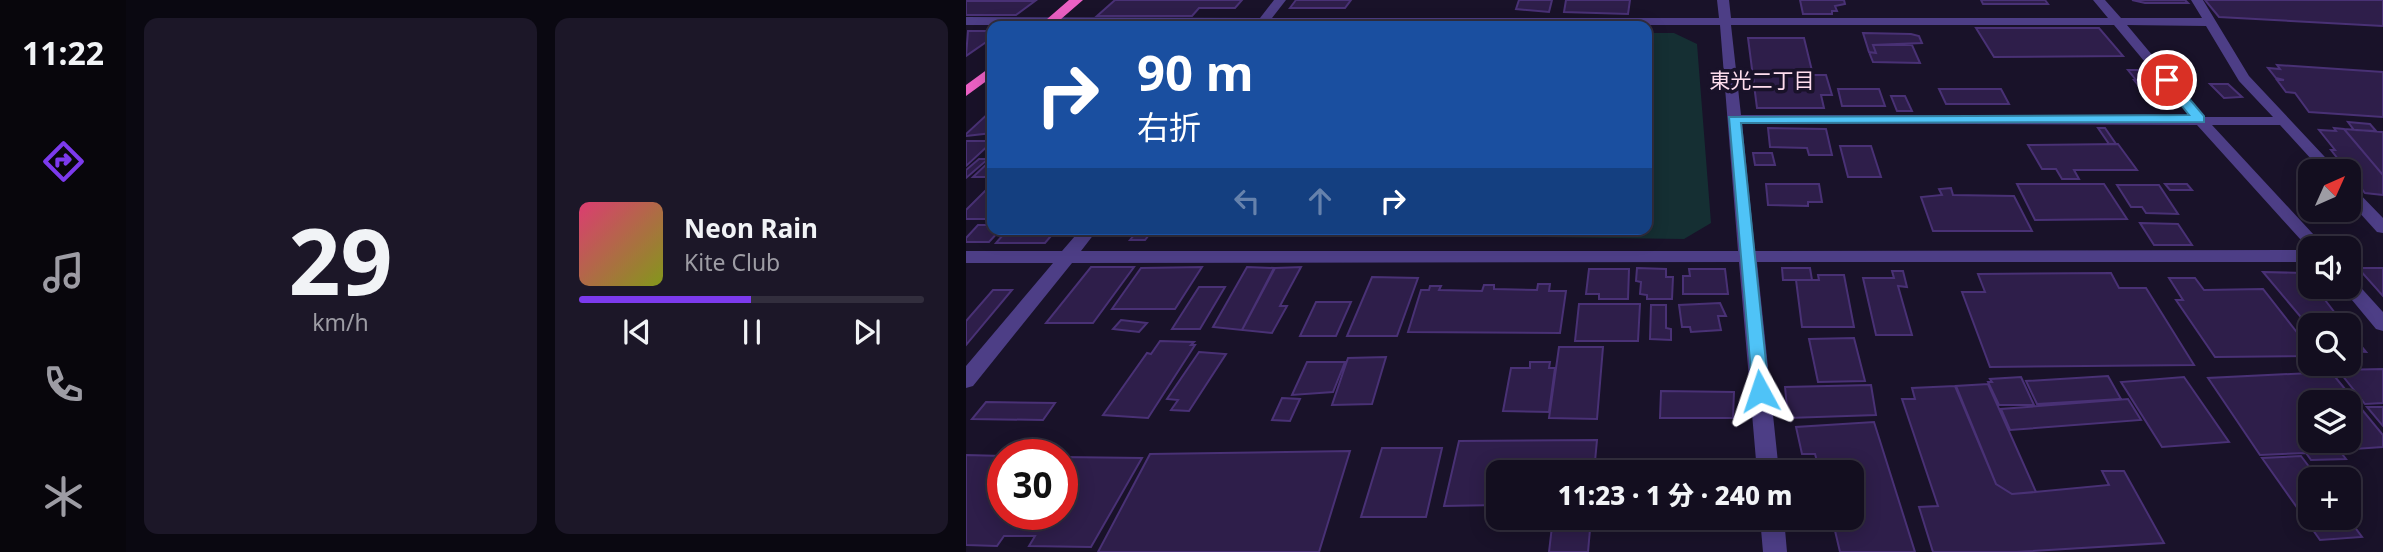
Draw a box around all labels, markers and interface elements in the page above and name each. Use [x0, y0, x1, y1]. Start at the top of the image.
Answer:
text: 11:22 [22, 31, 104, 74]
text: 90 m [1137, 39, 1254, 105]
icon: right [1022, 49, 1113, 140]
pin [2137, 50, 2197, 110]
icon: arrive [2148, 61, 2186, 99]
district label: 東光二丁目 [1710, 66, 1815, 94]
text: 右折 [1137, 105, 1201, 148]
icon: directions [39, 137, 88, 186]
north arrow [2298, 159, 2361, 222]
map controls [2298, 159, 2361, 530]
icon: left [1228, 182, 1266, 220]
icon: ahead [1301, 182, 1339, 220]
icon: right [1374, 182, 1412, 220]
text: 29 [288, 198, 393, 322]
text: Neon Rain [684, 210, 818, 246]
button: sound [2298, 236, 2361, 299]
text: Kite Club [684, 246, 780, 278]
icon: music [39, 248, 88, 297]
text: km/h [312, 306, 369, 338]
icon: previous [618, 313, 656, 351]
icon: pause [733, 313, 771, 351]
icon: next [848, 313, 886, 351]
button: search [2298, 313, 2361, 376]
position arrow [1723, 354, 1797, 428]
icon: phone [39, 360, 88, 409]
button: layers [2298, 390, 2361, 453]
speed limit sign: 30 [987, 439, 1078, 530]
button: + [2298, 467, 2361, 530]
icon: climate [39, 472, 88, 521]
text: 11:23 · 1 分 · 240 m [1558, 477, 1792, 513]

